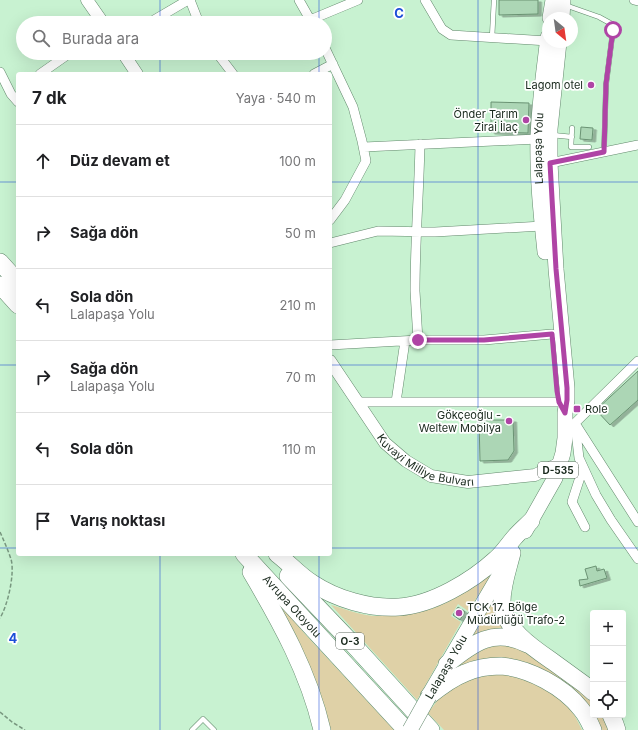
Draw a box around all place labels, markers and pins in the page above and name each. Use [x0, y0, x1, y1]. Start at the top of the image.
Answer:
place label: Lagom otel [525, 78, 583, 92]
marker: Lagom otel [586, 80, 596, 90]
place label: Önder Tarım Zirai İlaç [454, 107, 518, 134]
marker: Önder Tarım Zirai İlaç [521, 115, 531, 125]
place label: Role [585, 402, 608, 416]
marker: Role [572, 404, 582, 414]
place label: Gökçeoğlu - Weltew Mobilya [419, 408, 501, 435]
marker: Gökçeoğlu - Weltew Mobilya [504, 416, 514, 426]
place label: TCK 17. Bölge Müdürlüğü Trafo-2 [467, 600, 565, 627]
marker: TCK 17. Bölge Müdürlüğü Trafo-2 [454, 608, 464, 618]

